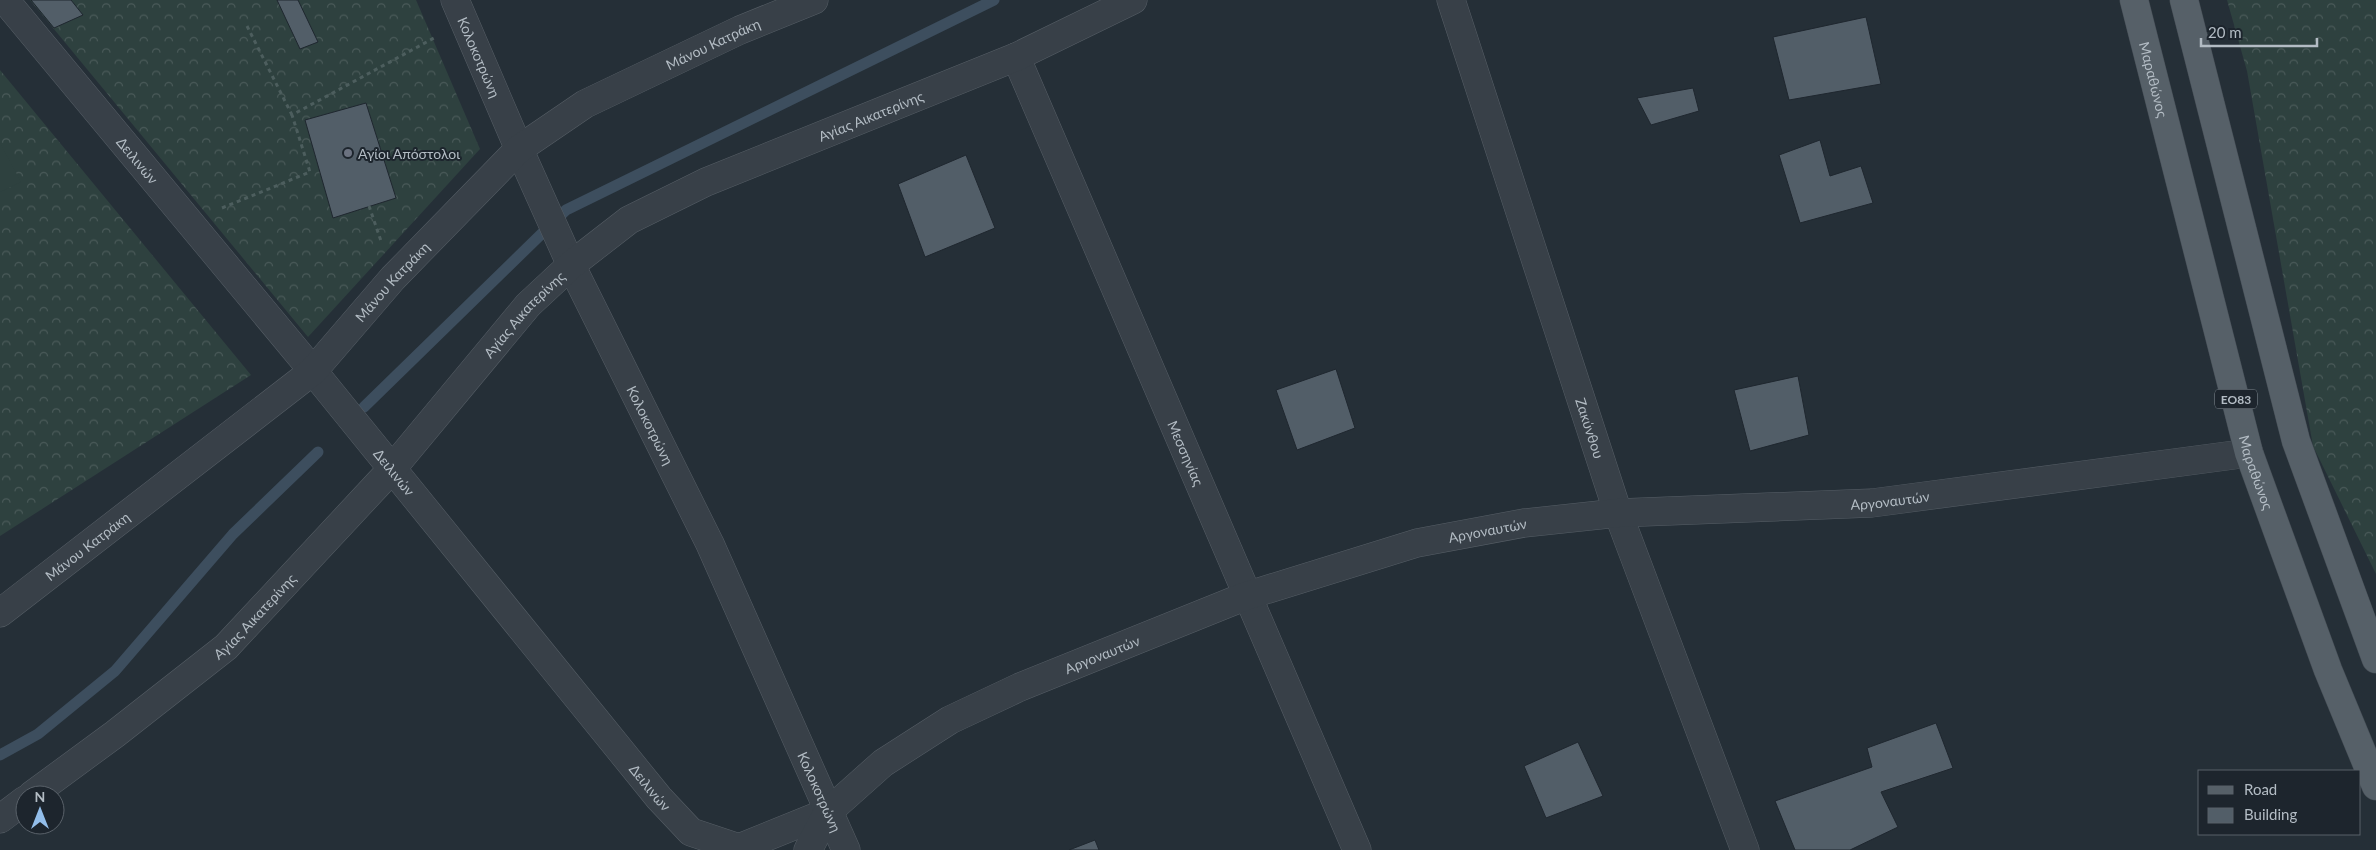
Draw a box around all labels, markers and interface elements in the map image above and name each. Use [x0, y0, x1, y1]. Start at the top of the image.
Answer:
street label: Κολοκοτρώνη [455, 14, 504, 100]
street label: Μάνου Κατράκη [663, 14, 762, 73]
scale bar [2201, 15, 2317, 47]
text: 20 m [2208, 23, 2242, 41]
street label: Μαραθώνος [2136, 40, 2172, 120]
street label: Αγίας Αικατερίνης [816, 87, 926, 144]
street label: Δειλινών [114, 133, 162, 187]
place label: Αγίοι Απόστολοι [358, 145, 460, 162]
marker: Αγίοι Απόστολοι [342, 147, 354, 159]
street label: Μάνου Κατράκη [351, 238, 432, 325]
street label: Αγίας Αικατερίνης [480, 267, 568, 361]
street label: Κολοκοτρώνη [624, 383, 678, 467]
road number: ΕΟ83 [2215, 389, 2257, 408]
street label: Ζακύνθου [1573, 396, 1608, 460]
street label: Μεσσηνίας [1165, 418, 1208, 489]
street label: Μαραθώνος [2236, 433, 2278, 512]
street label: Δειλινών [371, 445, 419, 499]
street label: Αργοναυτών [1850, 487, 1931, 512]
street label: Μάνου Κατράκη [41, 508, 133, 584]
street label: Αργοναυτών [1447, 514, 1528, 545]
street label: Αγίας Αικατερίνης [210, 569, 299, 662]
street label: Αργοναυτών [1062, 631, 1142, 677]
street label: Κολοκοτρώνη [795, 749, 845, 835]
street label: Δειλινών [626, 760, 675, 814]
legend [2198, 770, 2361, 835]
text: Road [2244, 780, 2277, 798]
north arrow [15, 785, 65, 835]
text: N [35, 788, 45, 805]
text: Building [2244, 805, 2297, 823]

